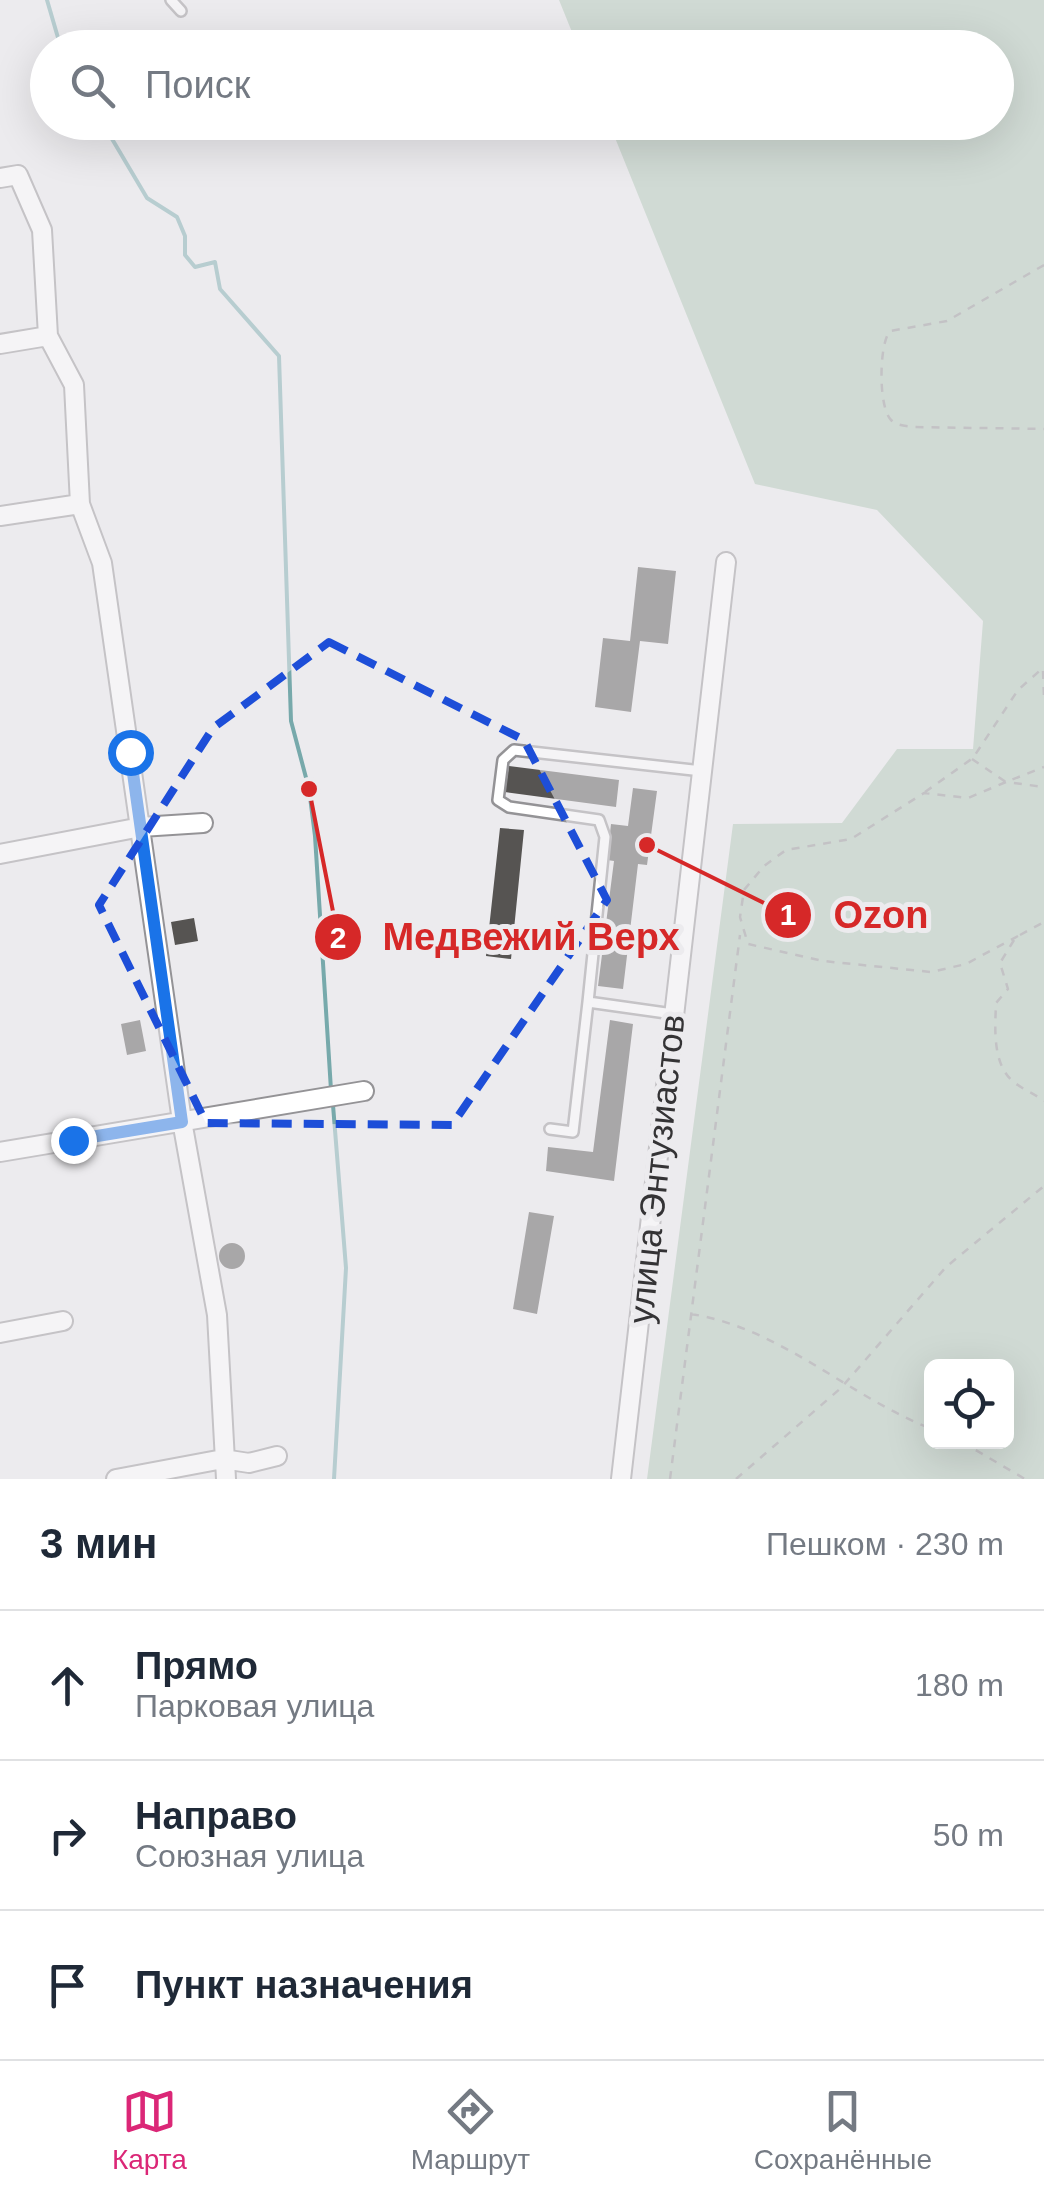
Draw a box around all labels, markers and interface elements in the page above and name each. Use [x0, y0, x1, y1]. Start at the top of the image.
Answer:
search box [30, 30, 1014, 140]
icon: search [65, 58, 120, 113]
text: Поиск [145, 64, 250, 106]
route start [108, 730, 154, 776]
callout: Ozon [763, 881, 948, 949]
text: Ozon [834, 894, 928, 936]
text: 1 [780, 898, 796, 931]
callout: Медвежий Верх [313, 903, 700, 971]
text: Медвежий Верх [382, 916, 680, 958]
text: 2 [330, 921, 346, 954]
street label: улица Энтузиастов [620, 1013, 692, 1325]
route end [51, 1118, 97, 1164]
map controls [924, 1359, 1014, 1449]
button: locate [924, 1359, 1014, 1449]
text: 3 мин [40, 1520, 157, 1567]
text: Пешком · 230 m [766, 1526, 1004, 1562]
text: Прямо [135, 1645, 258, 1687]
icon: ahead [40, 1658, 95, 1713]
text: 180 m [915, 1667, 1004, 1703]
text: Парковая улица [135, 1688, 374, 1724]
text: Направо [135, 1795, 297, 1837]
icon: right [40, 1808, 95, 1863]
text: 50 m [933, 1817, 1004, 1853]
text: Союзная улица [135, 1838, 364, 1874]
icon: arrive [40, 1958, 95, 2013]
text: Пункт назначения [135, 1964, 473, 2006]
tab: Карта [112, 2084, 187, 2176]
tab: Маршрут [411, 2084, 530, 2176]
tab: Сохранённые [754, 2084, 932, 2176]

